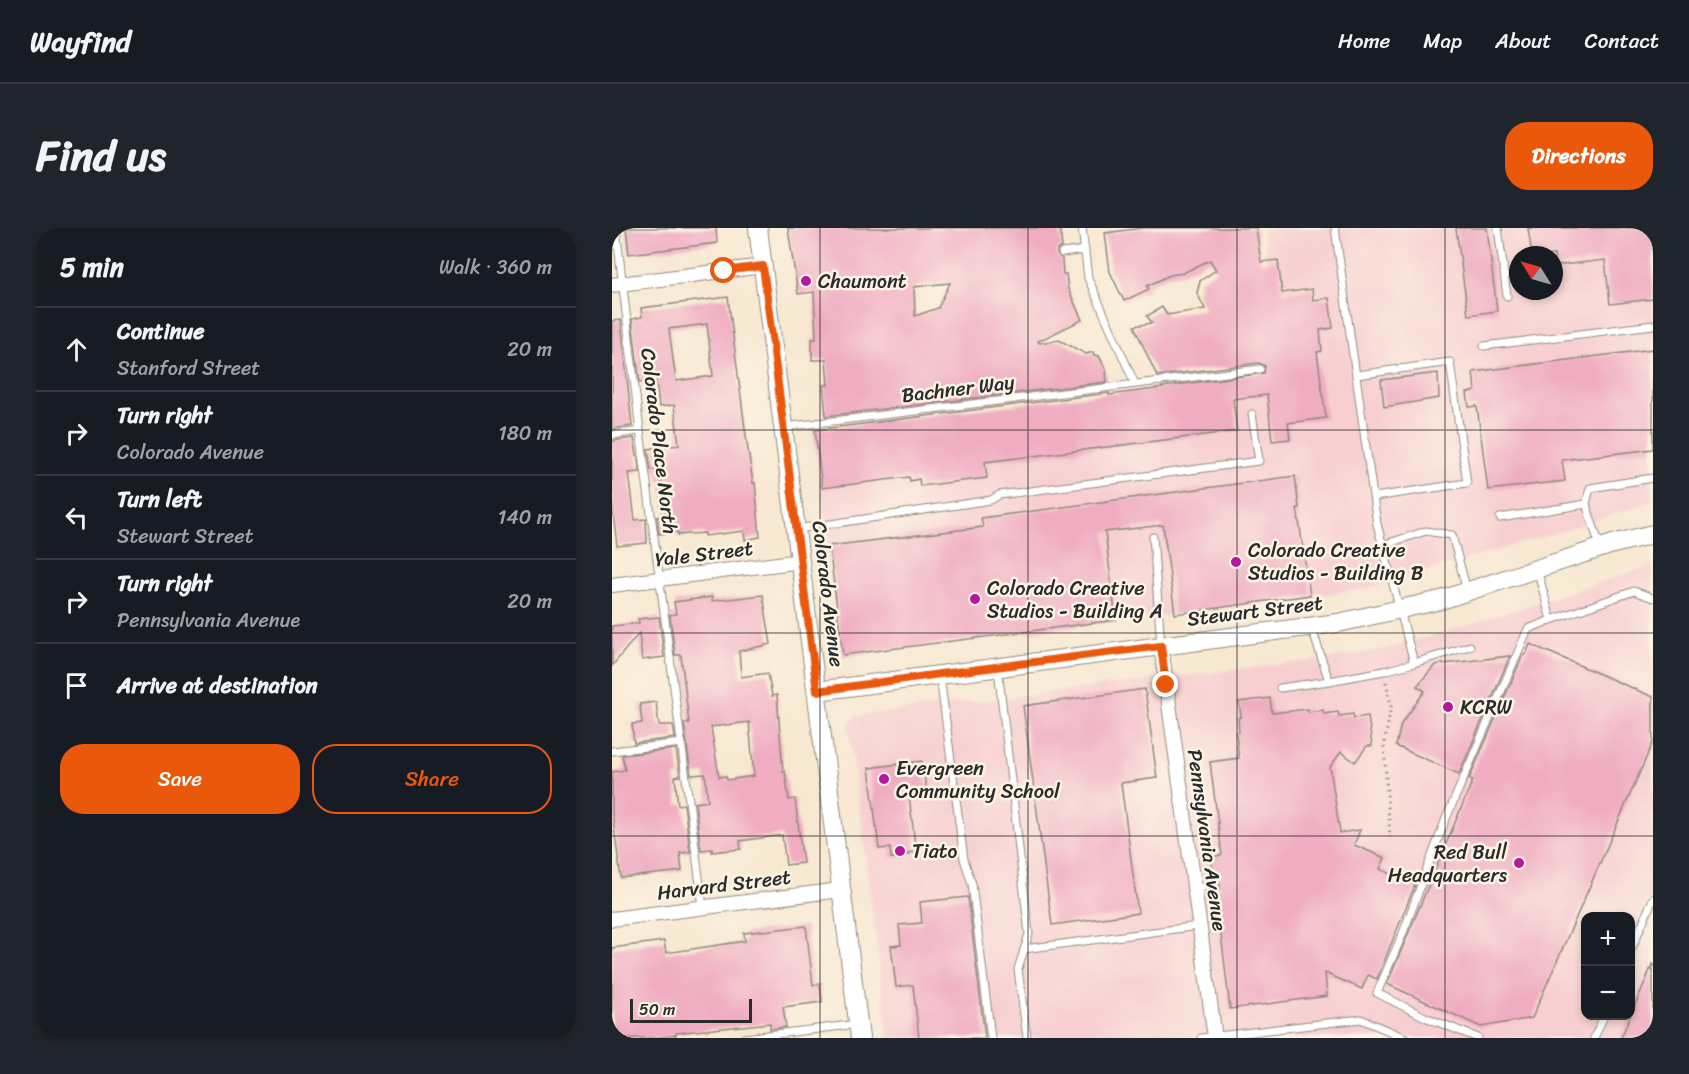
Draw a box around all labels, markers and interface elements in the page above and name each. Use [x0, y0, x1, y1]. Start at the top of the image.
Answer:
text: Wayfind [30, 17, 131, 66]
text: Home [1338, 22, 1390, 60]
text: Map [1423, 22, 1462, 60]
text: About [1495, 22, 1552, 60]
text: Contact [1585, 22, 1659, 60]
text: Find us [36, 119, 166, 193]
button: Directions [1505, 122, 1653, 190]
text: 5 min [60, 244, 124, 290]
north arrow [1509, 246, 1563, 300]
text: Walk · 360 m [439, 250, 552, 285]
route start [710, 257, 736, 283]
place label: Chaumont [818, 264, 907, 299]
marker: Chaumont [799, 274, 813, 288]
text: Continue [117, 312, 205, 351]
text: 20 m [507, 332, 552, 367]
icon: ahead [60, 333, 93, 366]
street label: Colorado Place North [630, 346, 688, 536]
text: Stanford Street [117, 351, 260, 386]
street label: Bachner Way [900, 365, 1017, 413]
text: Turn right [117, 396, 212, 435]
text: 180 m [498, 416, 552, 451]
icon: right [60, 417, 93, 450]
text: Colorado Avenue [117, 435, 264, 470]
text: Turn left [117, 480, 202, 519]
text: 140 m [498, 500, 552, 535]
icon: left [60, 501, 93, 534]
text: Stewart Street [117, 519, 253, 554]
street label: Colorado Avenue [802, 519, 854, 669]
street label: Yale Street [653, 531, 755, 577]
place label: Colorado Creative Studios - Building B [1248, 533, 1424, 591]
marker: Colorado Creative Studios - Building B [1229, 555, 1243, 569]
text: Turn right [117, 564, 212, 603]
place label: Colorado Creative Studios - Building A [987, 571, 1163, 629]
text: 20 m [507, 584, 552, 619]
icon: right [60, 585, 93, 618]
street label: Stewart Street [1185, 585, 1325, 637]
marker: Colorado Creative Studios - Building A [968, 592, 982, 606]
text: Pennsylvania Avenue [117, 603, 300, 638]
text: Arrive at destination [117, 666, 318, 705]
icon: arrive [60, 669, 93, 702]
route end [1152, 671, 1178, 697]
place label: KCRW [1460, 690, 1513, 725]
marker: KCRW [1441, 700, 1455, 714]
button: Save [60, 744, 300, 814]
button: Share [312, 744, 552, 814]
street label: Pennsylvania Avenue [1177, 747, 1237, 933]
place label: Evergreen Community School [896, 751, 1061, 809]
marker: Evergreen Community School [877, 772, 891, 786]
place label: Tiato [912, 834, 957, 869]
place label: Red Bull Headquarters [1388, 835, 1508, 893]
marker: Tiato [893, 844, 907, 858]
marker: Red Bull Headquarters [1512, 856, 1526, 870]
street label: Harvard Street [655, 859, 793, 911]
map controls [1581, 912, 1635, 1020]
button: + [1581, 912, 1635, 966]
button: − [1581, 966, 1635, 1020]
text: 50 m [639, 995, 675, 1024]
scale bar [630, 996, 752, 1024]

